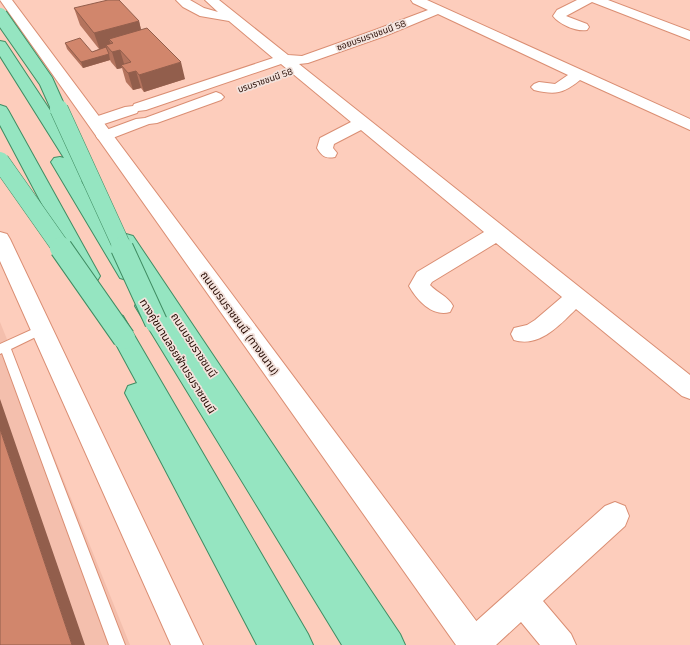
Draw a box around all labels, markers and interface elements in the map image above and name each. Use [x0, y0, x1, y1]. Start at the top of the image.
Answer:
street label: ซอยบรมราชชนนี 58 [335, 17, 407, 53]
street label: บรมราชชนนี 58 [236, 65, 294, 95]
street label: ถนนบรมราชชนนี (ทางขนาน) [198, 268, 282, 378]
street label: ทางคู่ขนานลอยฟ้าบรมราชชนนี [137, 296, 219, 416]
street label: ถนนบรมราชชนนี [168, 310, 220, 380]

